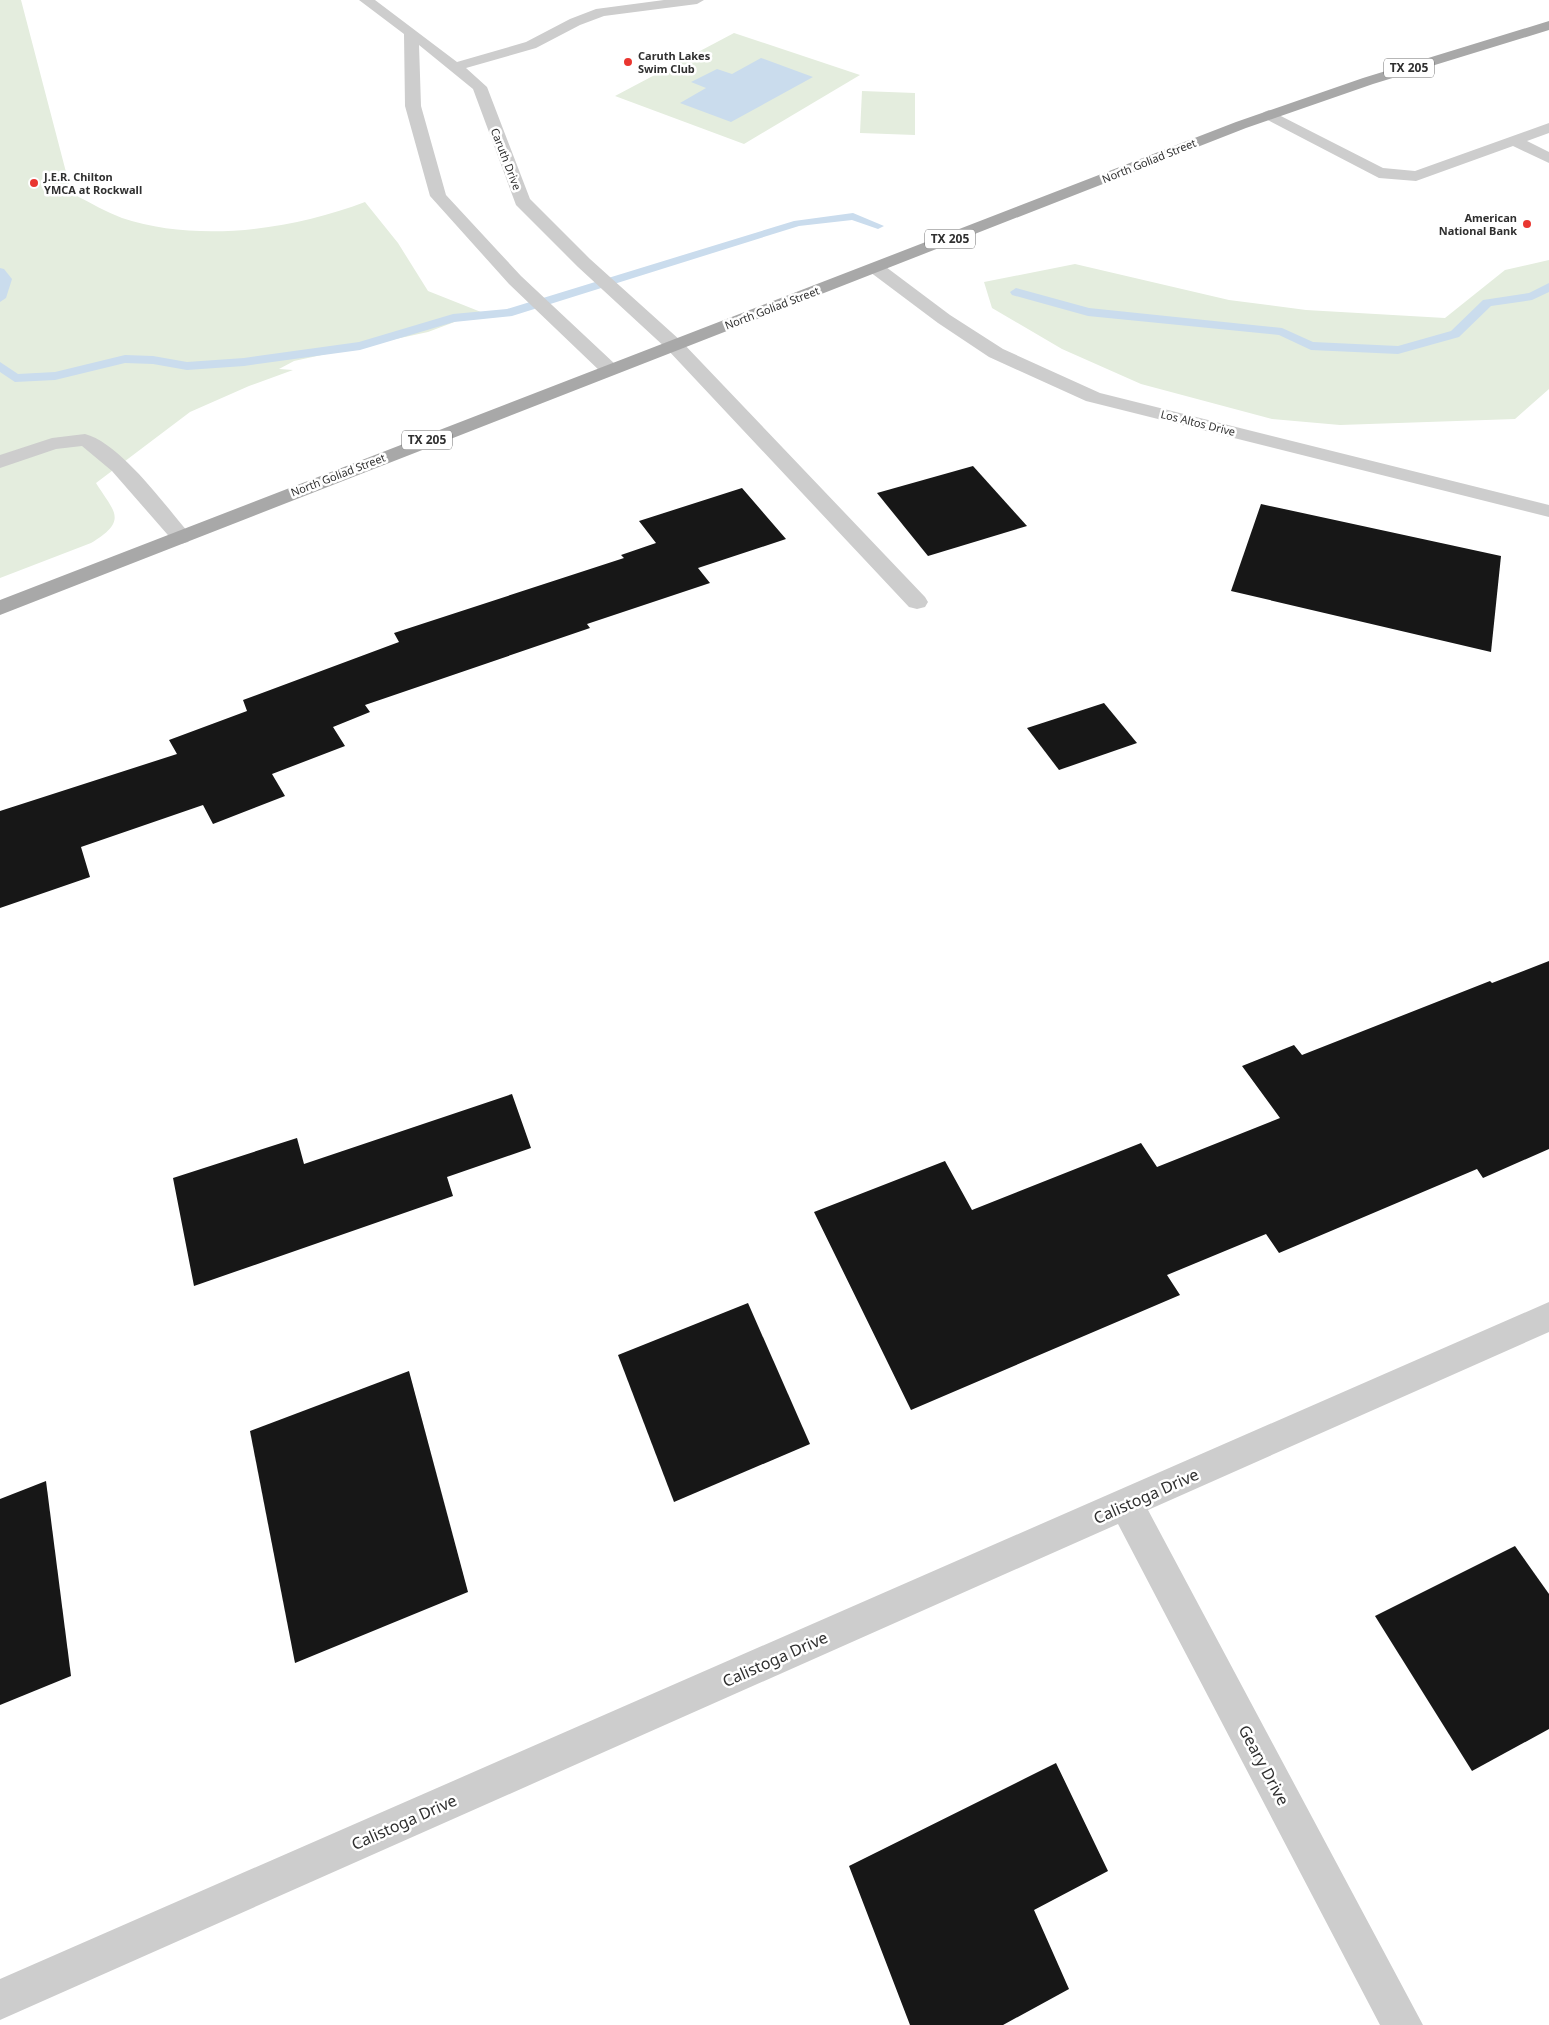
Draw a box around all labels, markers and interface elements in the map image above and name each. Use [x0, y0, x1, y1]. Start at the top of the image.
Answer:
place label: Caruth Lakes Swim Club [638, 48, 711, 76]
marker: Caruth Lakes Swim Club [622, 56, 634, 68]
road number: TX 205 [1384, 58, 1434, 78]
street label: Caruth Drive [488, 126, 525, 192]
street label: North Goliad Street [1100, 135, 1198, 186]
place label: J.E.R. Chilton YMCA at Rockwall [43, 169, 142, 197]
marker: J.E.R. Chilton YMCA at Rockwall [28, 177, 40, 189]
place label: American National Bank [1439, 210, 1517, 238]
marker: American National Bank [1521, 218, 1533, 230]
road number: TX 205 [925, 230, 975, 248]
street label: North Goliad Street [722, 283, 821, 332]
street label: Los Altos Drive [1159, 406, 1237, 439]
road number: TX 205 [402, 430, 452, 450]
street label: North Goliad Street [288, 450, 387, 499]
street label: Calistoga Drive [1090, 1463, 1202, 1529]
street label: Calistoga Drive [719, 1626, 831, 1692]
street label: Geary Drive [1234, 1721, 1294, 1809]
street label: Calistoga Drive [348, 1789, 460, 1855]

